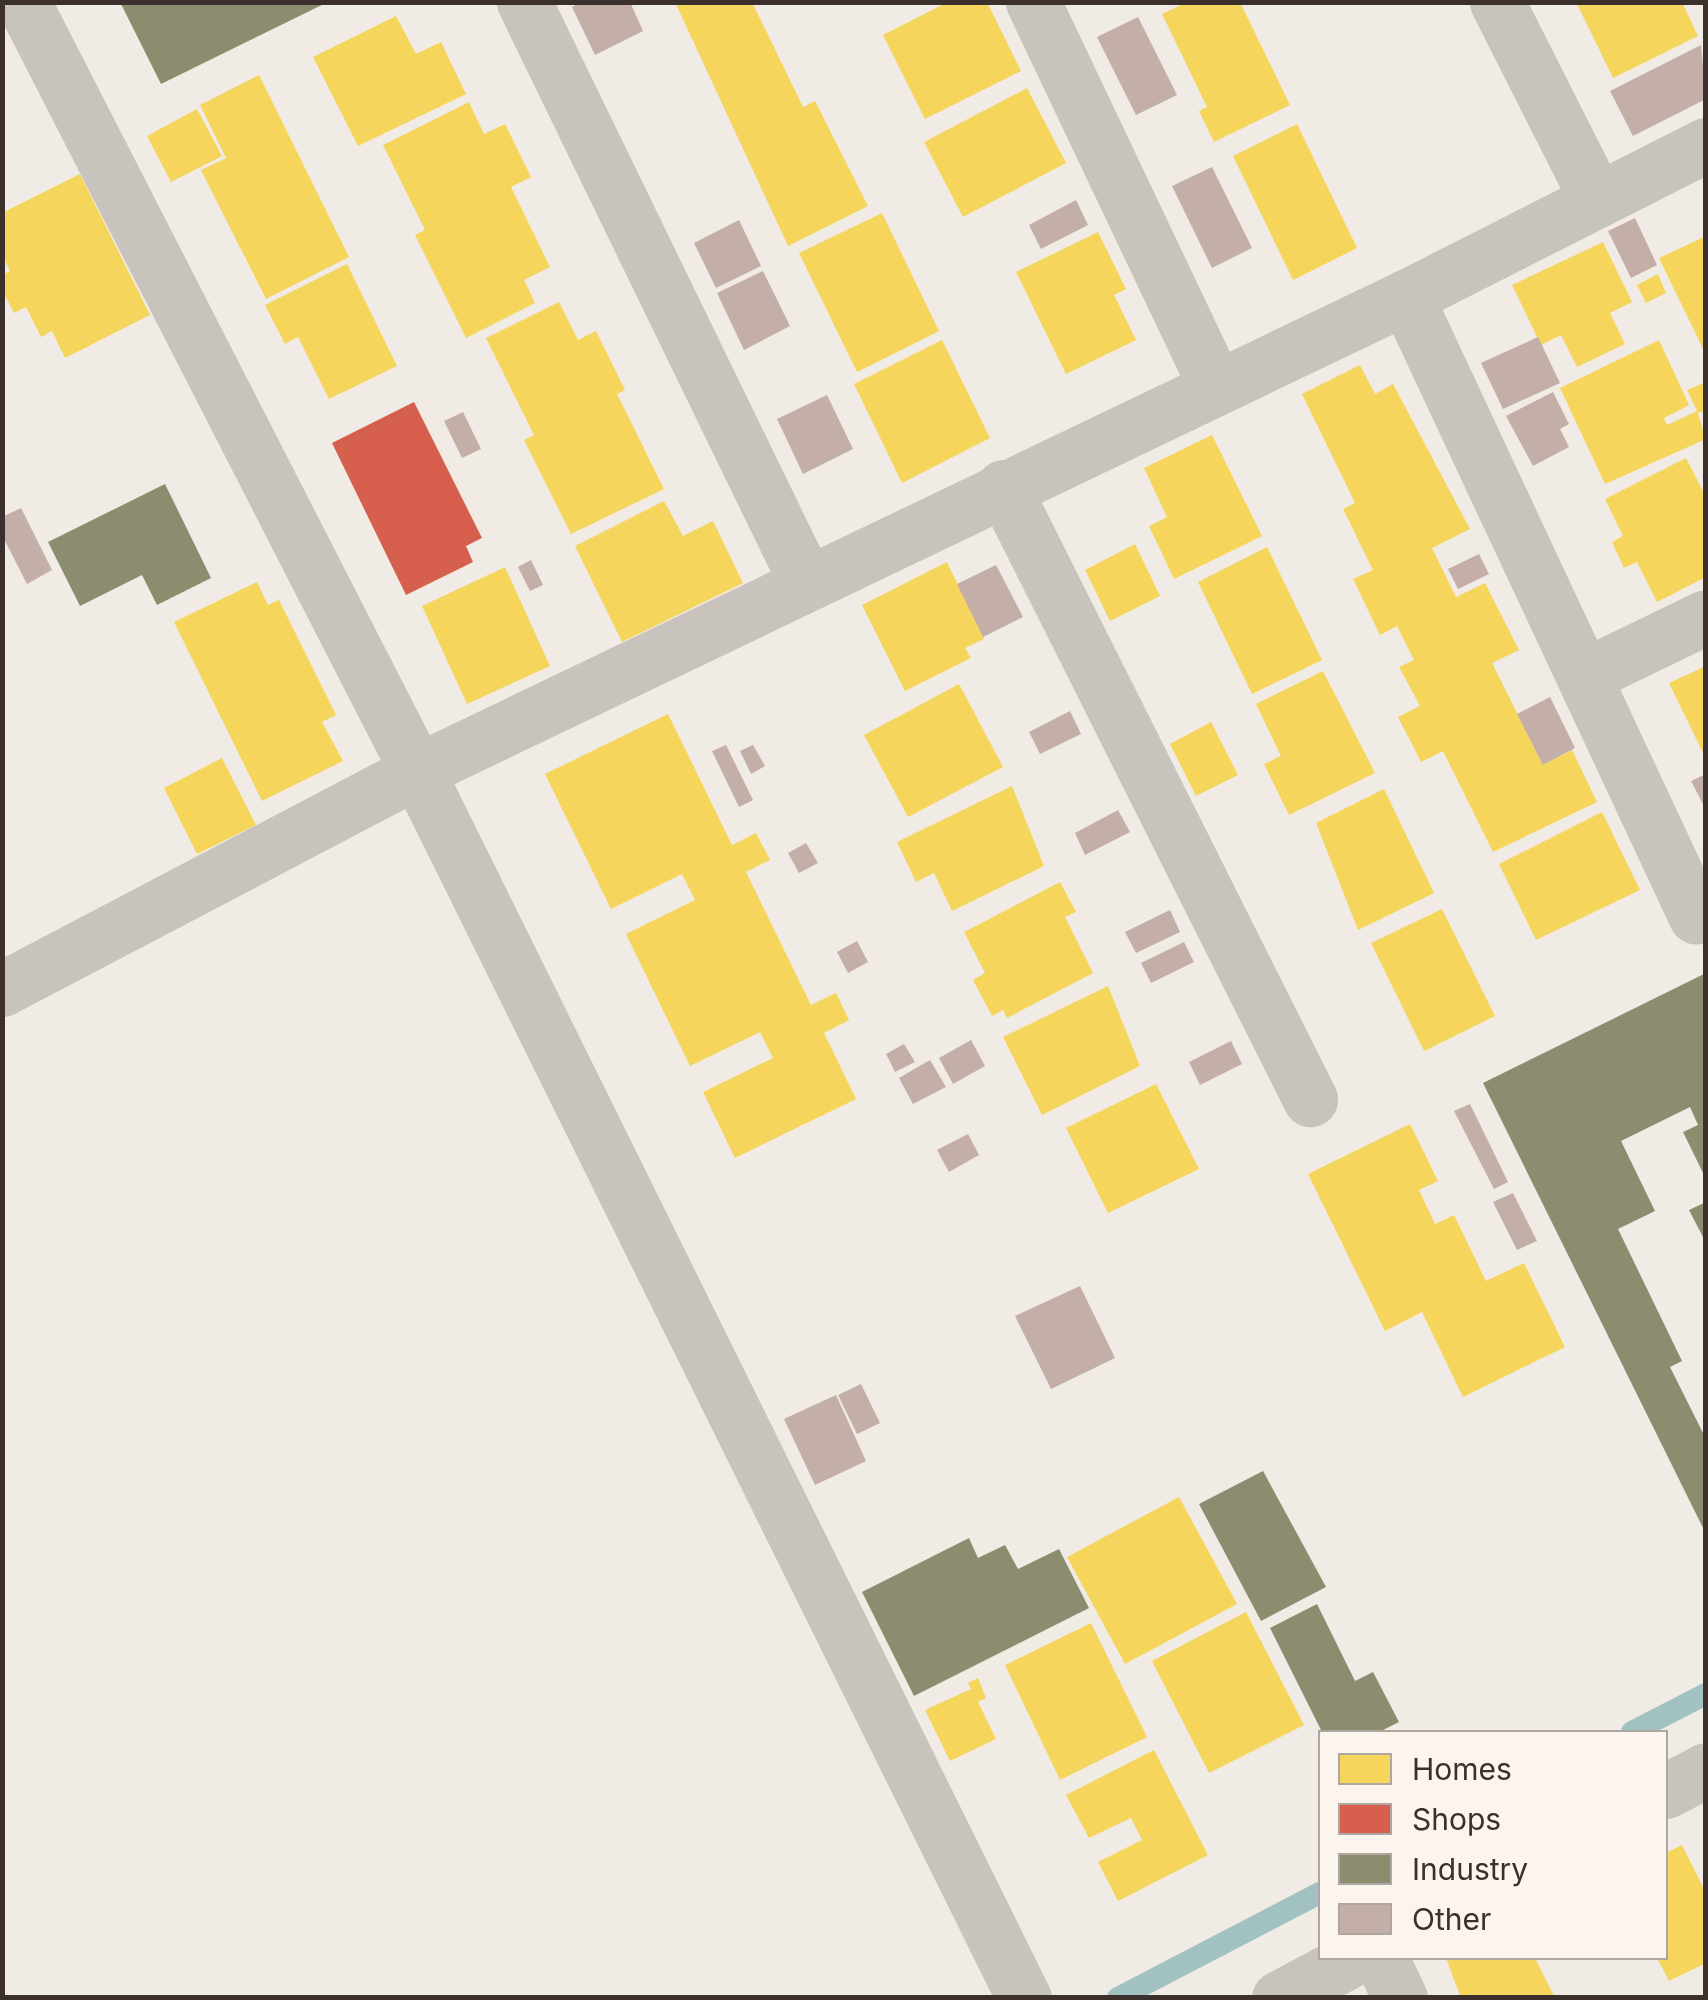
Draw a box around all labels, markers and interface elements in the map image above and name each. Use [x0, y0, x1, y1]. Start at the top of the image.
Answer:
legend [1318, 1730, 1668, 1960]
text: Homes [1412, 1751, 1512, 1787]
text: Shops [1412, 1801, 1501, 1837]
text: Industry [1412, 1851, 1528, 1887]
text: Other [1412, 1901, 1491, 1937]

